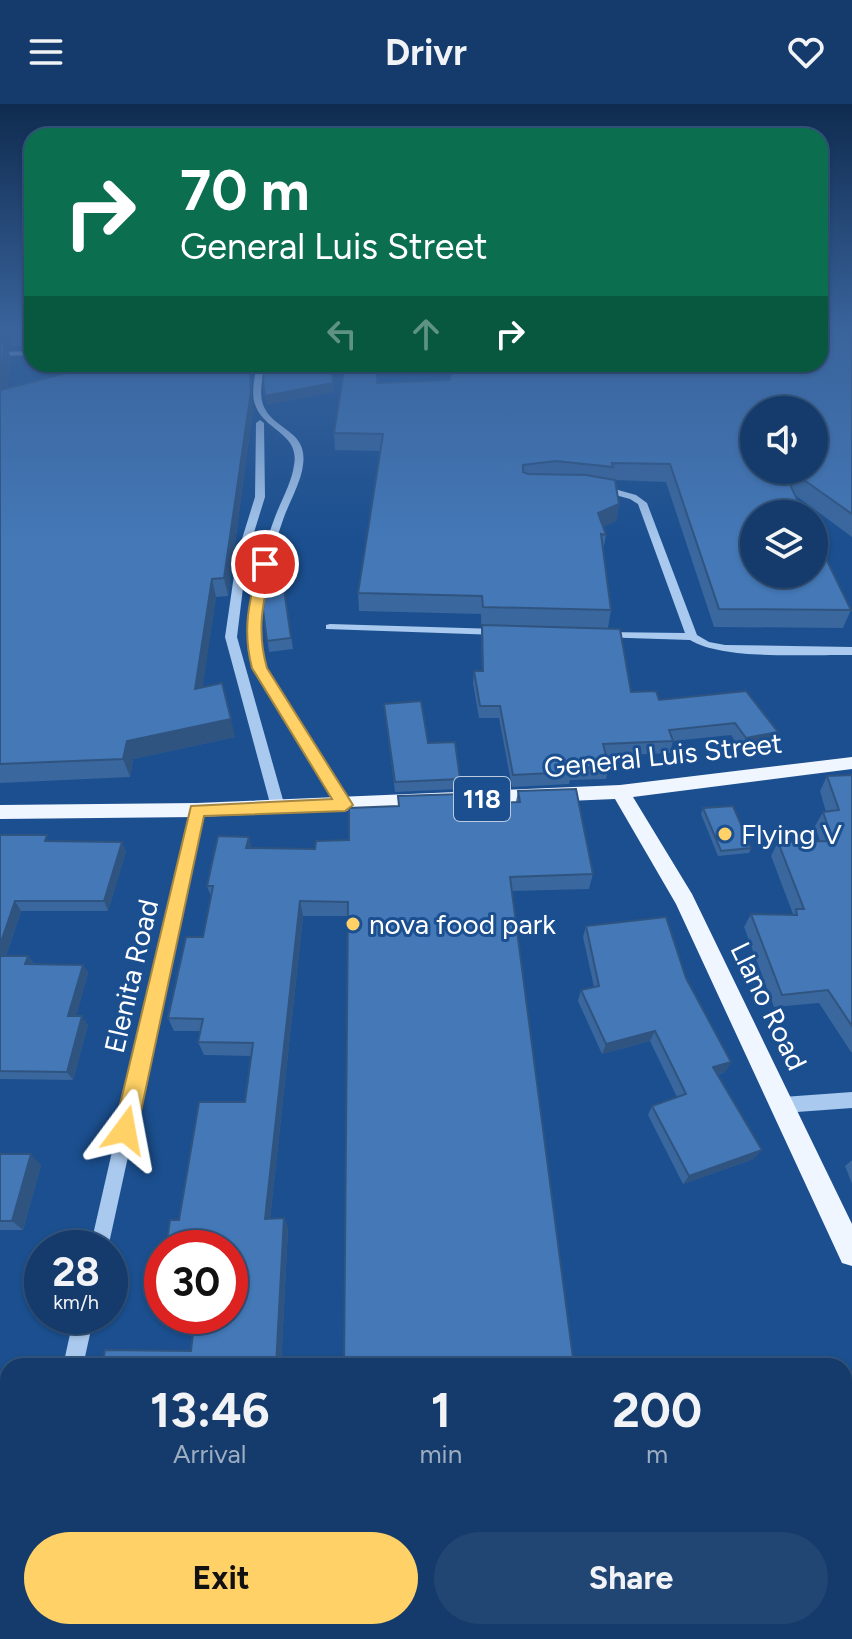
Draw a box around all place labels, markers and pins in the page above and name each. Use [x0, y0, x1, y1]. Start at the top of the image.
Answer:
pin [231, 530, 299, 598]
place label: Flying V [741, 817, 843, 851]
marker: Flying V [716, 825, 734, 843]
place label: nova food park [369, 907, 556, 941]
marker: nova food park [344, 915, 362, 933]

